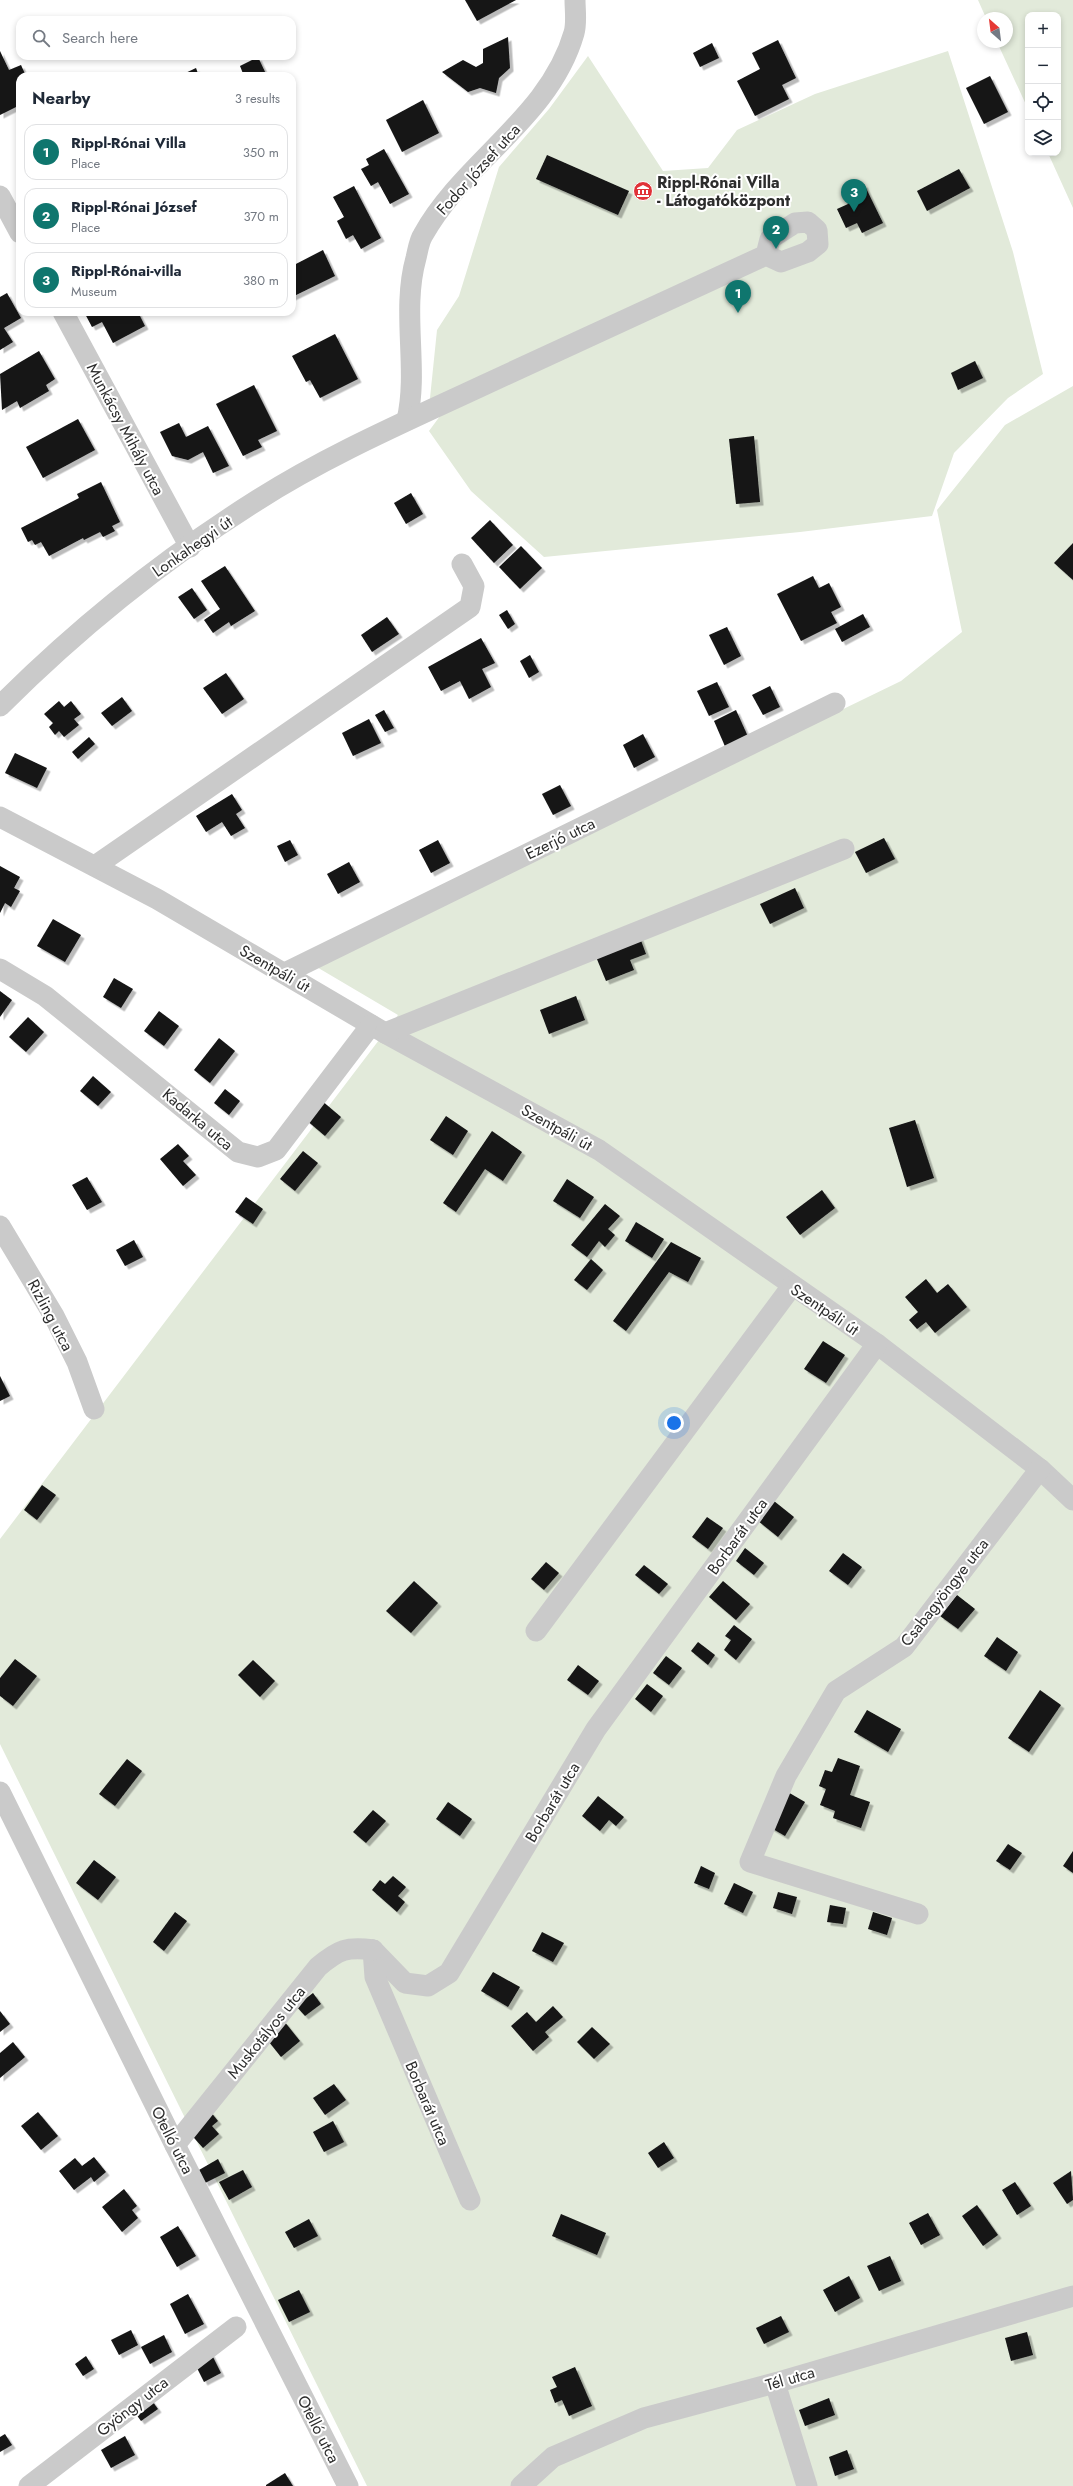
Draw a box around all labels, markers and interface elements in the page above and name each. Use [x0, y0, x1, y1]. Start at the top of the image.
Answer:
north arrow [977, 12, 1013, 48]
map controls [1025, 12, 1061, 156]
button: + [1025, 12, 1061, 48]
search box [16, 16, 296, 60]
icon: search [30, 27, 52, 49]
text: Search here [62, 27, 138, 49]
button: − [1025, 48, 1061, 84]
button: locate [1025, 84, 1061, 120]
text: Nearby [32, 86, 90, 110]
text: 3 results [235, 89, 280, 108]
street label: Fodor József utca [431, 119, 526, 220]
button: layers [1025, 120, 1061, 156]
text: Rippl-Rónai Villa [71, 132, 186, 154]
text: 1 [43, 143, 49, 162]
text: 350 m [243, 143, 279, 162]
text: Place [71, 154, 100, 173]
place label: Rippl-Rónai Villa - Látogatóközpont [657, 171, 791, 212]
pin: 3 [841, 179, 867, 212]
museum icon: Rippl-Rónai Villa - Látogatóközpont [632, 180, 654, 202]
text: Rippl-Rónai József [71, 196, 197, 218]
text: 2 [42, 207, 50, 226]
text: 370 m [243, 207, 279, 226]
pin: 2 [763, 216, 789, 249]
text: Place [71, 218, 100, 237]
text: Rippl-Rónai-villa [71, 260, 182, 282]
text: 3 [42, 271, 50, 290]
text: 380 m [243, 271, 279, 290]
pin: 1 [725, 280, 751, 313]
text: Museum [71, 282, 117, 301]
street label: Munkácsy Mihály utca [81, 359, 170, 499]
street label: Lonkahegyi út [148, 510, 237, 583]
street label: Ezerjó utca [522, 812, 599, 865]
street label: Szentpáli út [235, 939, 314, 998]
street label: Kadarka utca [157, 1083, 238, 1156]
street label: Szentpáli út [517, 1098, 597, 1157]
street label: Rizling utca [22, 1275, 79, 1355]
street label: Szentpáli út [786, 1278, 864, 1341]
your location [664, 1413, 684, 1433]
street label: Borbarát utca [702, 1493, 773, 1579]
street label: Csabagyöngye utca [895, 1533, 994, 1651]
street label: Borbarát utca [520, 1758, 585, 1847]
street label: Muskotályos utca [222, 1981, 311, 2083]
street label: Borbarát utca [399, 2058, 456, 2149]
street label: Otelló utca [146, 2102, 199, 2178]
street label: Tél utca [763, 2361, 817, 2396]
street label: Gyöngy utca [92, 2371, 173, 2442]
street label: Otelló utca [292, 2391, 345, 2467]

